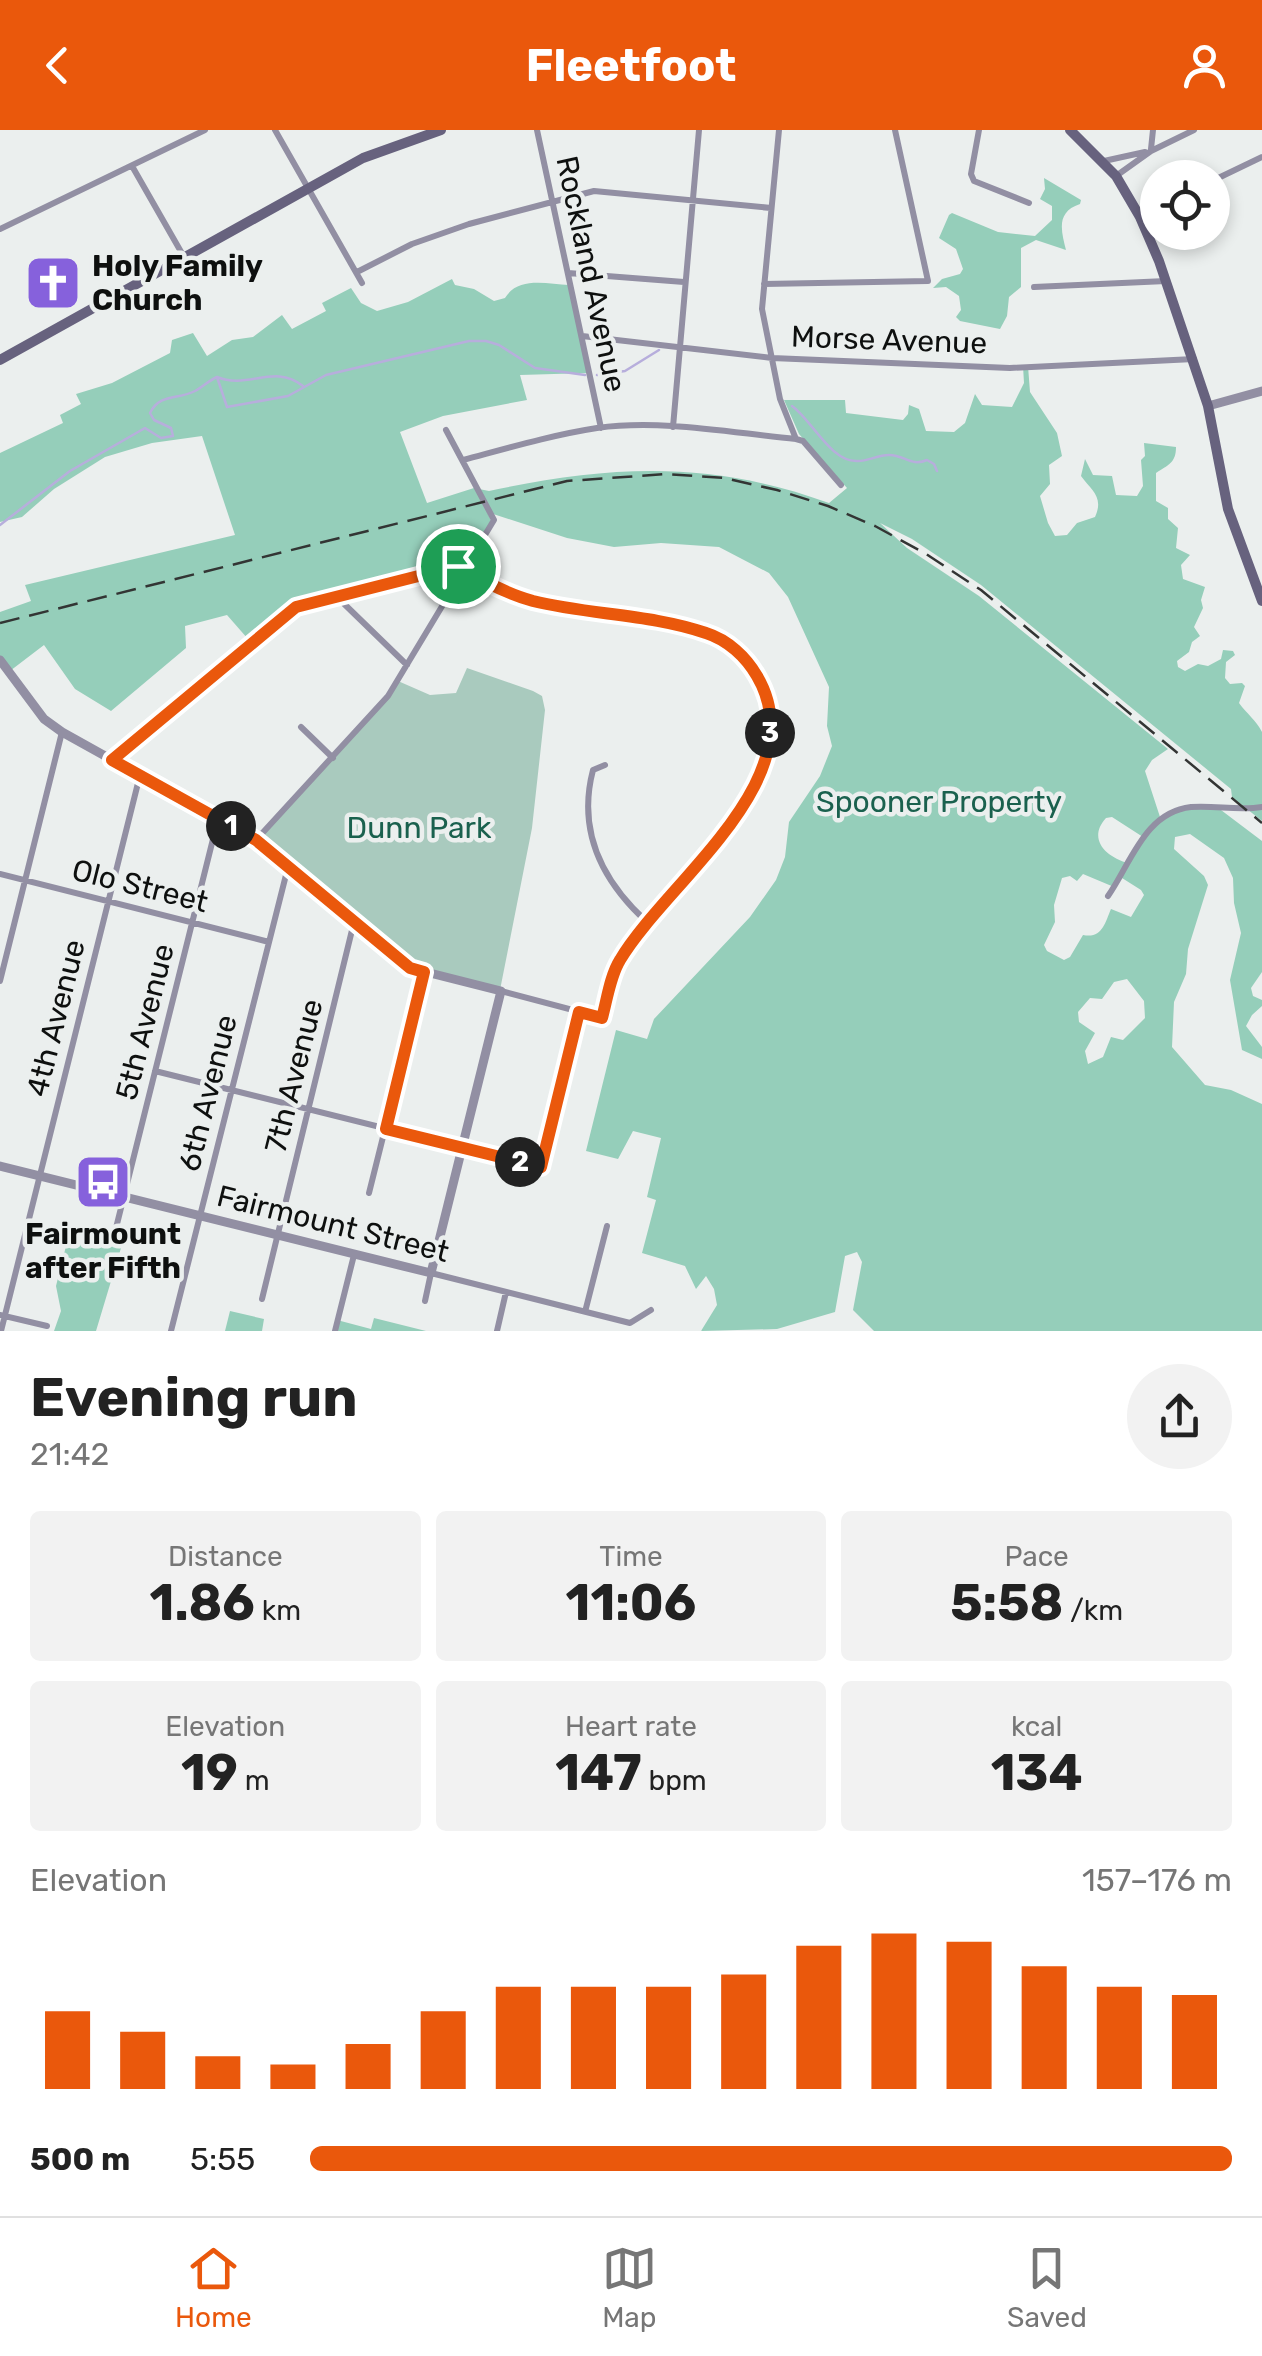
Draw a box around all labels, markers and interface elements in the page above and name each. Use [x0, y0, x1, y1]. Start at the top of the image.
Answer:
icon: back [30, 38, 85, 93]
icon: person [1177, 38, 1232, 93]
text: Fleetfoot [526, 39, 736, 92]
street label: Rockland Avenue [548, 153, 634, 395]
map controls [1140, 160, 1230, 250]
button: locate [1140, 160, 1230, 250]
place label: Holy Family Church [92, 248, 263, 318]
church icon: Holy Family Church [23, 253, 83, 313]
street label: Morse Avenue [790, 319, 988, 361]
pin [416, 524, 501, 609]
icon: arrive [431, 539, 486, 594]
pin: 3 [745, 708, 795, 758]
text: 3 [761, 716, 779, 749]
park label: Spooner Property [816, 784, 1062, 820]
pin: 1 [206, 801, 256, 851]
text: 1 [224, 809, 238, 842]
park label: Dunn Park [347, 810, 492, 846]
street label: Olo Street [68, 852, 212, 920]
street label: 4th Avenue [19, 936, 93, 1100]
street label: 5th Avenue [108, 940, 182, 1104]
street label: 7th Avenue [258, 995, 330, 1157]
street label: 6th Avenue [171, 1011, 245, 1175]
pin: 2 [495, 1137, 545, 1187]
text: 2 [511, 1145, 529, 1178]
bus stop icon: Fairmount after Fifth [73, 1152, 133, 1212]
street label: Fairmount Street [213, 1178, 453, 1270]
place label: Fairmount after Fifth [25, 1216, 181, 1286]
button: share [1127, 1364, 1232, 1469]
text: Evening run [30, 1365, 358, 1430]
text: 21:42 [30, 1435, 109, 1473]
text: Distance [168, 1540, 283, 1573]
text: Time [599, 1540, 663, 1573]
text: Pace [1005, 1540, 1069, 1573]
text: 1.86 [150, 1573, 255, 1633]
text: 11:06 [566, 1573, 696, 1633]
text: 5:58 [950, 1573, 1063, 1633]
text: km [255, 1594, 301, 1627]
text: /km [1063, 1594, 1123, 1627]
text: Elevation [165, 1710, 285, 1743]
text: Heart rate [565, 1710, 697, 1743]
text: kcal [1011, 1710, 1062, 1743]
text: 19 [181, 1743, 238, 1803]
text: 147 [555, 1743, 642, 1803]
text: 134 [991, 1743, 1083, 1803]
text: m [238, 1764, 270, 1797]
text: bpm [642, 1764, 707, 1797]
text: Elevation [30, 1861, 167, 1899]
text: 157–176 m [1082, 1861, 1232, 1899]
text: 500 m [30, 2140, 130, 2178]
text: 5:55 [190, 2140, 255, 2178]
tab: Home [175, 2241, 252, 2334]
tab: Map [602, 2241, 657, 2334]
tab: Saved [1007, 2241, 1087, 2334]

